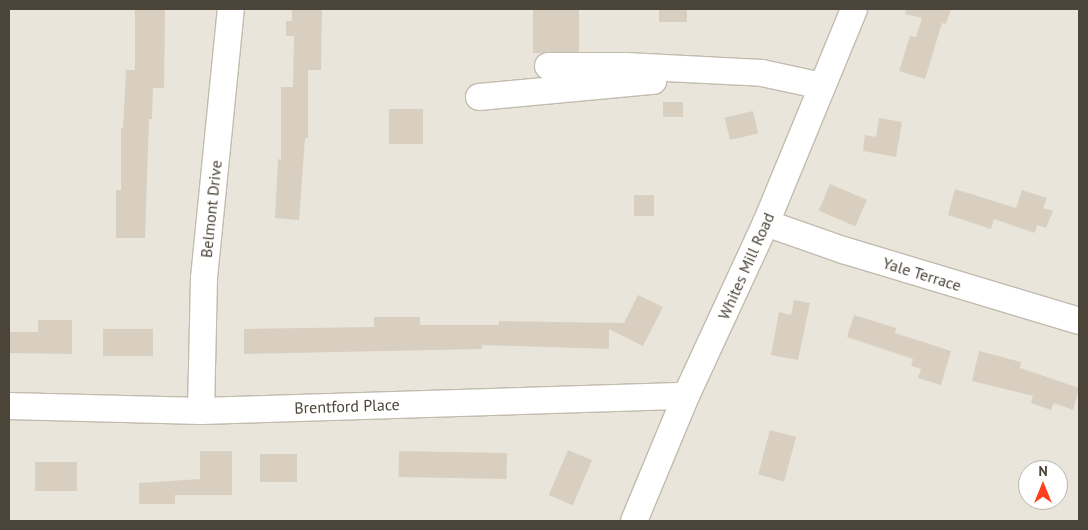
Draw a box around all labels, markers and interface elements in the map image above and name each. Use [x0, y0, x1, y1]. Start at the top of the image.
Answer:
street label: Belmont Drive [196, 159, 226, 259]
street label: Whites Mill Road [714, 210, 778, 322]
street label: Yale Terrace [880, 253, 964, 295]
street label: Brentford Place [294, 395, 400, 417]
north arrow [1018, 460, 1068, 510]
text: N [1038, 462, 1048, 480]

